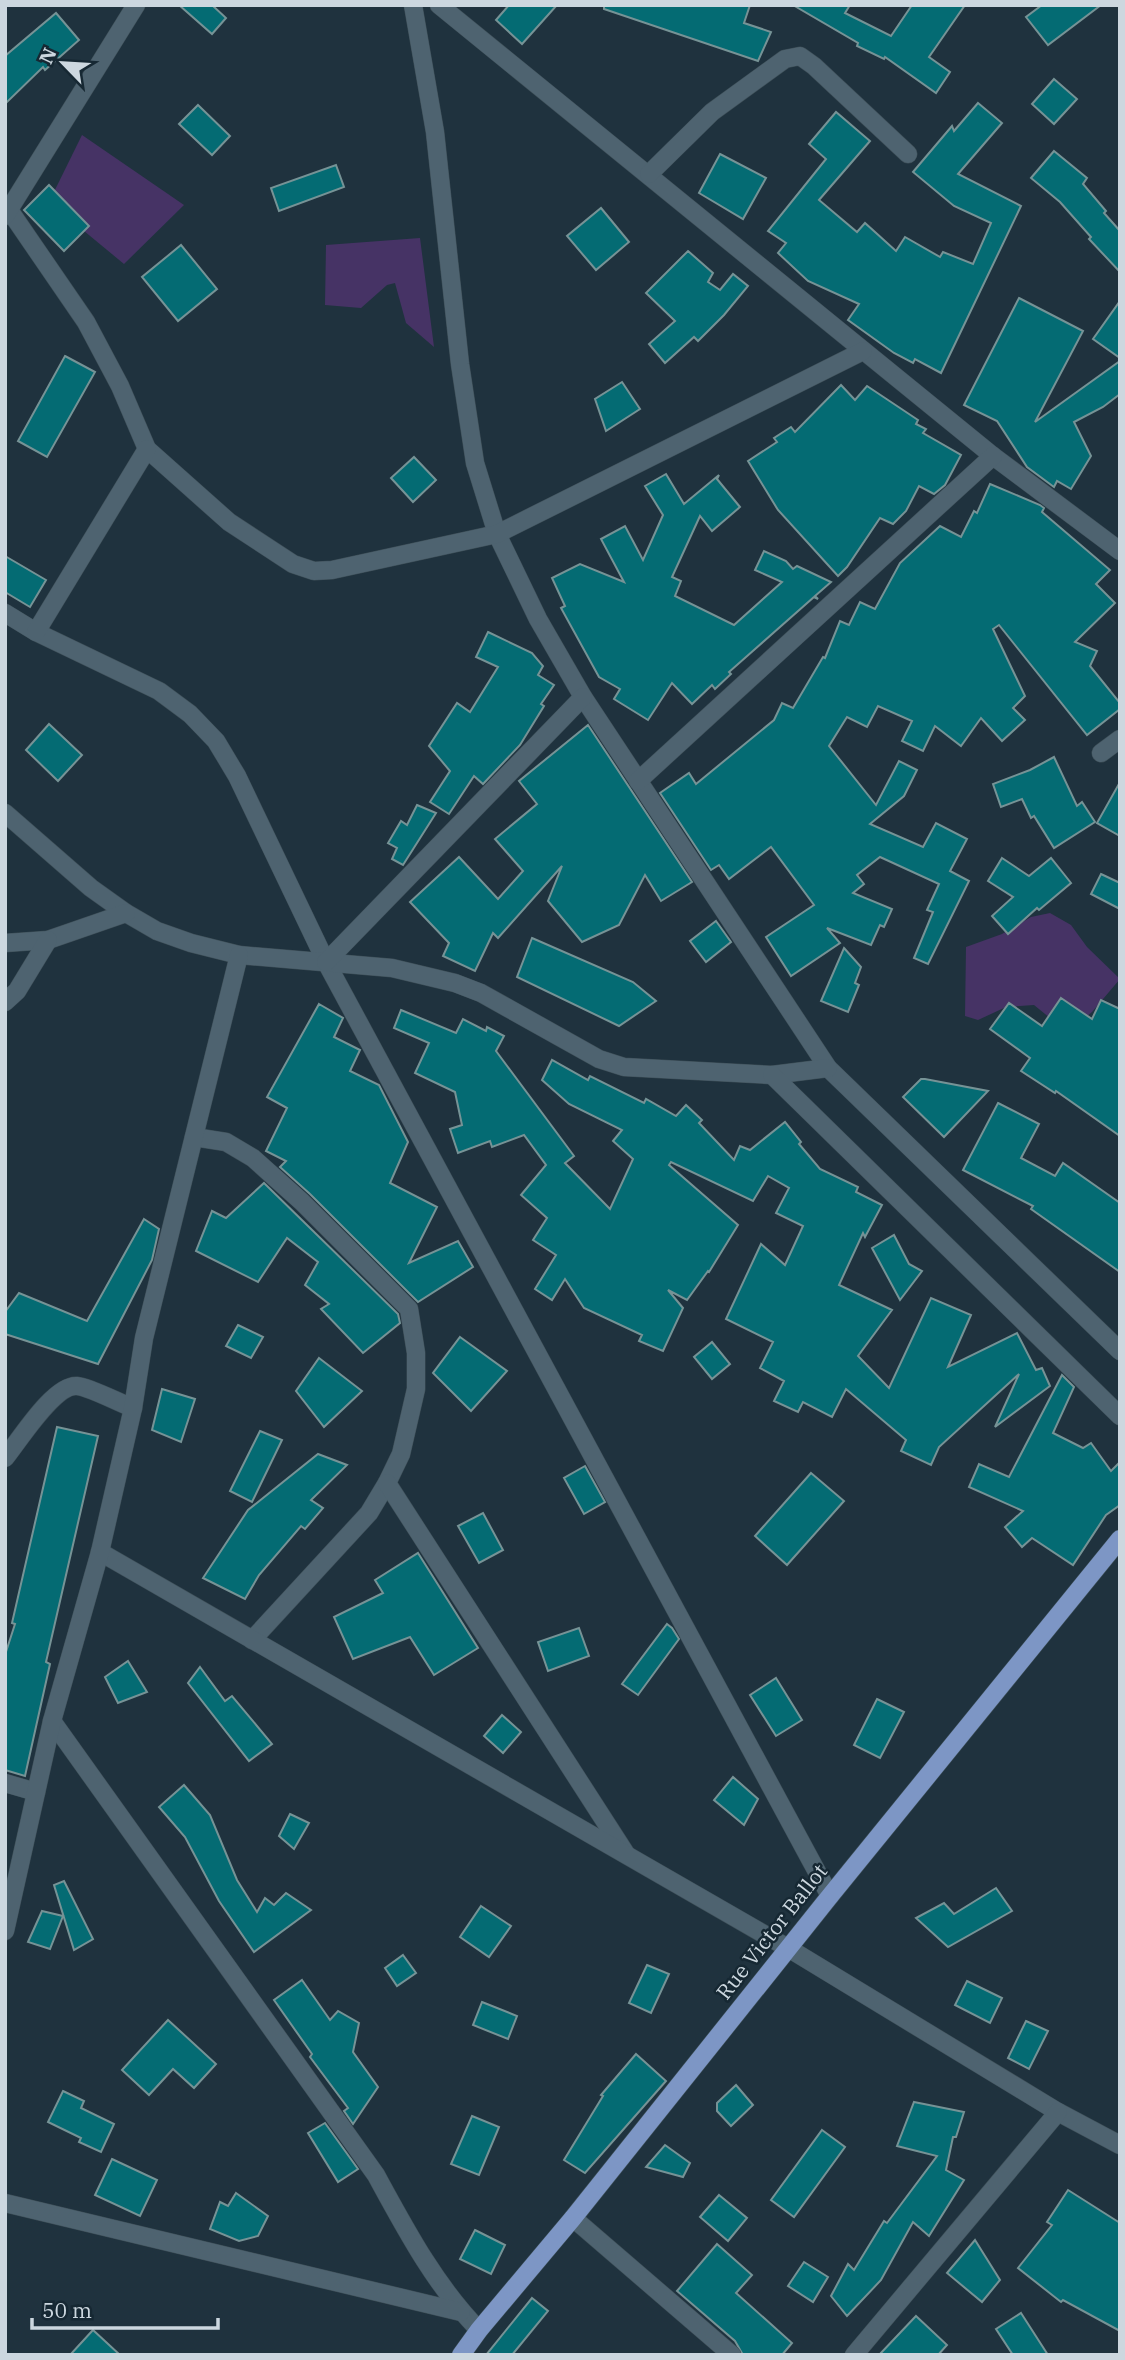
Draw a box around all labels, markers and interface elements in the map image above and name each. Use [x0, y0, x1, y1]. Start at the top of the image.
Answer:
north arrow [28, 28, 98, 98]
text: N [34, 44, 62, 68]
street label: Rue Victor Ballot [709, 1858, 833, 2005]
scale bar [32, 2286, 217, 2330]
text: 50 m [42, 2296, 92, 2324]

